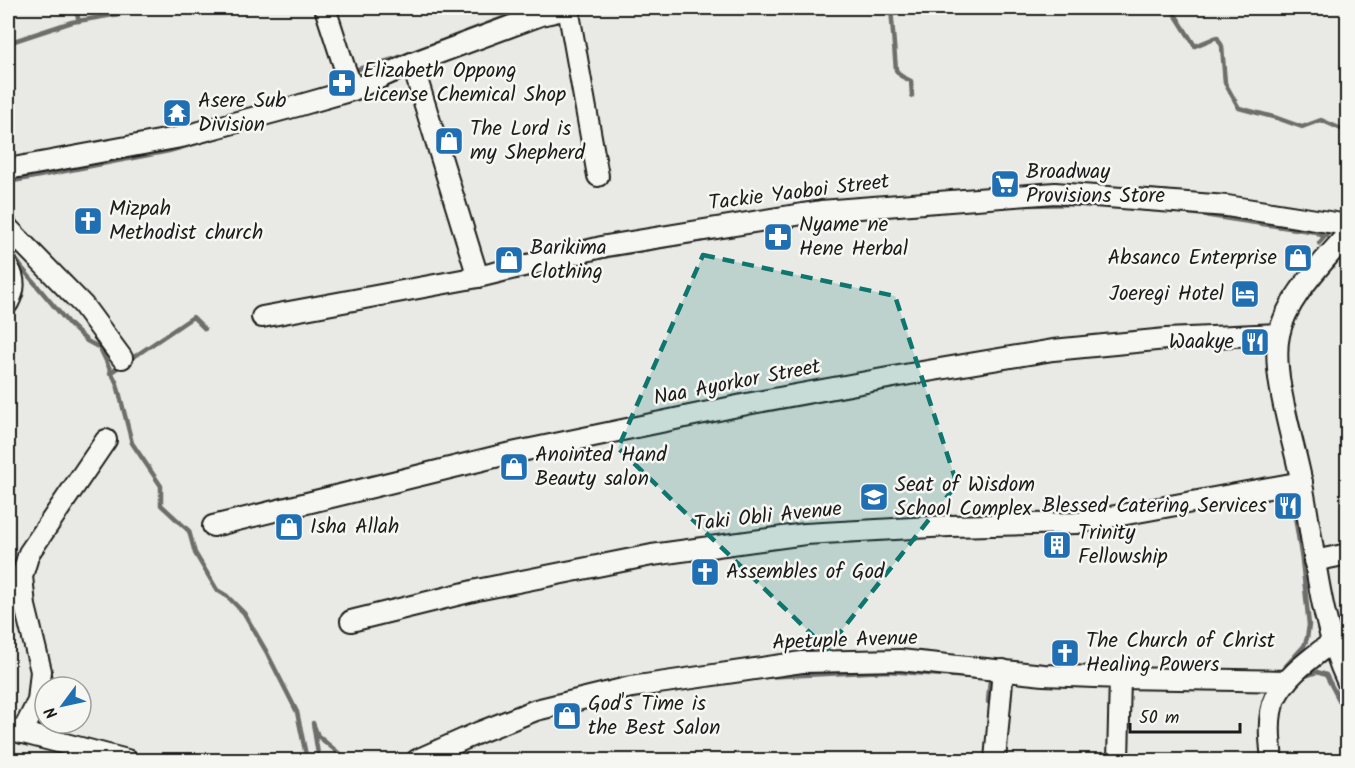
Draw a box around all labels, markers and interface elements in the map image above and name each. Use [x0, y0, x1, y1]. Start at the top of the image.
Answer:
place label: Elizabeth Oppong License Chemical Shop [363, 55, 566, 112]
pharmacy icon: Elizabeth Oppong License Chemical Shop [326, 67, 358, 99]
place label: Asere Sub Division [198, 85, 286, 142]
temple icon: Asere Sub Division [161, 97, 193, 129]
place label: The Lord is my Shepherd [470, 113, 586, 170]
shop icon: The Lord is my Shepherd [433, 125, 465, 157]
place label: Broadway Provisions Store [1026, 156, 1165, 213]
street label: Tackie Yaoboi Street [707, 165, 892, 220]
supermarket icon: Broadway Provisions Store [989, 168, 1021, 200]
place label: Mizpah Methodist church [109, 193, 263, 250]
church icon: Mizpah Methodist church [72, 205, 104, 237]
place label: Nyame ne Hene Herbal [799, 209, 908, 266]
pharmacy icon: Nyame ne Hene Herbal [762, 221, 794, 253]
place label: Barikima Clothing [530, 232, 607, 289]
place label: Absanco Enterprise [1108, 242, 1278, 275]
shop icon: Absanco Enterprise [1282, 242, 1314, 274]
shop icon: Barikima Clothing [493, 244, 525, 276]
place label: Joeregi Hotel [1109, 278, 1224, 311]
hotel icon: Joeregi Hotel [1229, 278, 1261, 310]
place label: Waakye [1169, 326, 1235, 359]
restaurant icon: Waakye [1239, 326, 1271, 358]
street label: Naa Ayorkor Street [651, 350, 824, 415]
place label: Anointed Hand Beauty salon [535, 439, 667, 496]
shop icon: Anointed Hand Beauty salon [498, 451, 530, 483]
place label: Seat of Wisdom School Complex [895, 469, 1035, 526]
school or university icon: Seat of Wisdom School Complex [858, 481, 890, 513]
place label: Blessed Catering Services [1042, 490, 1267, 523]
restaurant icon: Blessed Catering Services [1272, 490, 1304, 522]
street label: Taki Obli Avenue [692, 493, 844, 541]
shop icon: Isha Allah [273, 511, 305, 543]
place label: Isha Allah [310, 511, 399, 544]
place label: Trinity Fellowship [1078, 517, 1168, 574]
building icon: Trinity Fellowship [1041, 529, 1073, 561]
church icon: Assembles of God [689, 556, 721, 588]
place label: Assembles of God [726, 556, 885, 589]
street label: Apetuple Avenue [772, 622, 919, 660]
place label: The Church of Christ Healing Powers [1086, 625, 1276, 682]
church icon: The Church of Christ Healing Powers [1049, 637, 1081, 669]
north arrow [33, 675, 93, 735]
place label: God's Time is the Best Salon [588, 688, 720, 745]
scale bar [1130, 696, 1240, 734]
shop icon: God's Time is the Best Salon [551, 700, 583, 732]
text: N [38, 701, 65, 723]
text: 50 m [1139, 704, 1179, 733]

